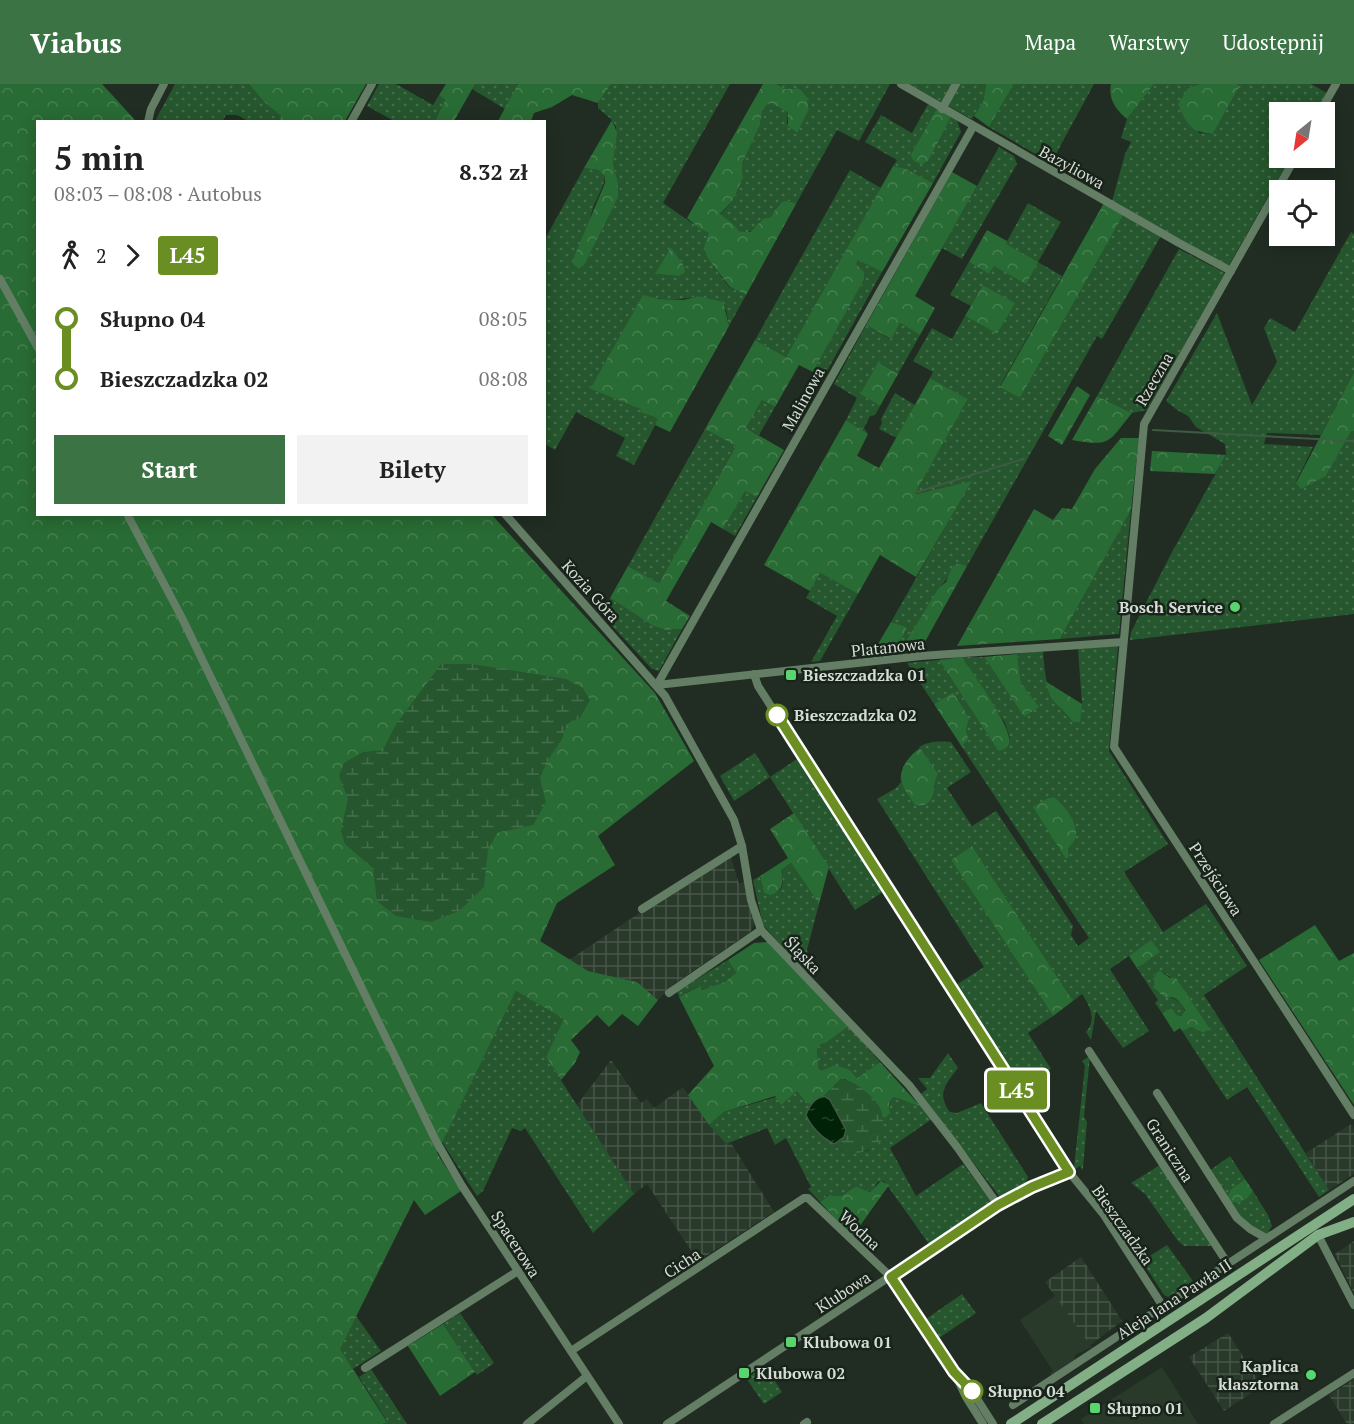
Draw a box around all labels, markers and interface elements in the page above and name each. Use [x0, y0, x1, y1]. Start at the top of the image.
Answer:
text: Viabus [30, 24, 122, 61]
text: Mapa [1025, 28, 1076, 56]
text: Warstwy [1109, 28, 1189, 56]
text: Udostępnij [1222, 28, 1324, 56]
north arrow [1269, 102, 1335, 168]
map controls [1269, 102, 1335, 246]
text: 5 min [54, 136, 144, 179]
street label: Bazyliowa [1035, 140, 1109, 194]
text: 8.32 zł [459, 157, 528, 186]
text: 08:03 – 08:08 · Autobus [54, 180, 262, 207]
button: locate [1269, 180, 1335, 246]
icon: walk [54, 239, 87, 272]
icon: forward [116, 239, 149, 272]
text: L45 [170, 241, 206, 269]
text: 2 [96, 242, 107, 269]
text: Słupno 04 [100, 304, 205, 333]
text: 08:05 [479, 305, 528, 332]
street label: Rzeczna [1130, 348, 1178, 410]
street label: Malinowa [777, 363, 829, 435]
text: Bieszczadzka 02 [100, 364, 269, 393]
text: 08:08 [479, 365, 528, 392]
button: Start [54, 435, 285, 504]
button: Bilety [297, 435, 528, 504]
street label: Kozia Góra [557, 555, 625, 627]
place label: Bosch Service [1119, 596, 1223, 618]
marker: Bosch Service [1228, 600, 1242, 614]
street label: Platanowa [850, 632, 926, 662]
place label: Bieszczadzka 01 [803, 664, 926, 686]
marker: Bieszczadzka 01 [784, 668, 798, 682]
marker: Bieszczadzka 02 [766, 704, 788, 726]
place label: Bieszczadzka 02 [794, 704, 917, 726]
street label: Przejściowa [1184, 838, 1248, 920]
street label: Śląska [780, 931, 826, 979]
line badge: L45 [982, 1070, 1052, 1110]
text: L45 [999, 1076, 1035, 1104]
street label: Graniczna [1141, 1114, 1199, 1186]
street label: Bieszczadzka [1087, 1180, 1159, 1270]
street label: Wodna [834, 1205, 886, 1255]
street label: Spacerowa [486, 1206, 546, 1282]
street label: Cicha [659, 1243, 705, 1283]
street label: Aleja Jana Pawła II [1112, 1254, 1236, 1344]
street label: Klubowa [811, 1266, 875, 1318]
place label: Klubowa 01 [803, 1331, 892, 1353]
marker: Klubowa 01 [784, 1335, 798, 1349]
place label: Kaplica klasztorna [1218, 1355, 1299, 1395]
place label: Klubowa 02 [756, 1362, 845, 1384]
marker: Klubowa 02 [737, 1366, 751, 1380]
marker: Kaplica klasztorna [1304, 1368, 1318, 1382]
marker: Słupno 04 [961, 1380, 983, 1402]
place label: Słupno 04 [988, 1380, 1064, 1402]
place label: Słupno 01 [1107, 1397, 1183, 1419]
marker: Słupno 01 [1088, 1401, 1102, 1415]

